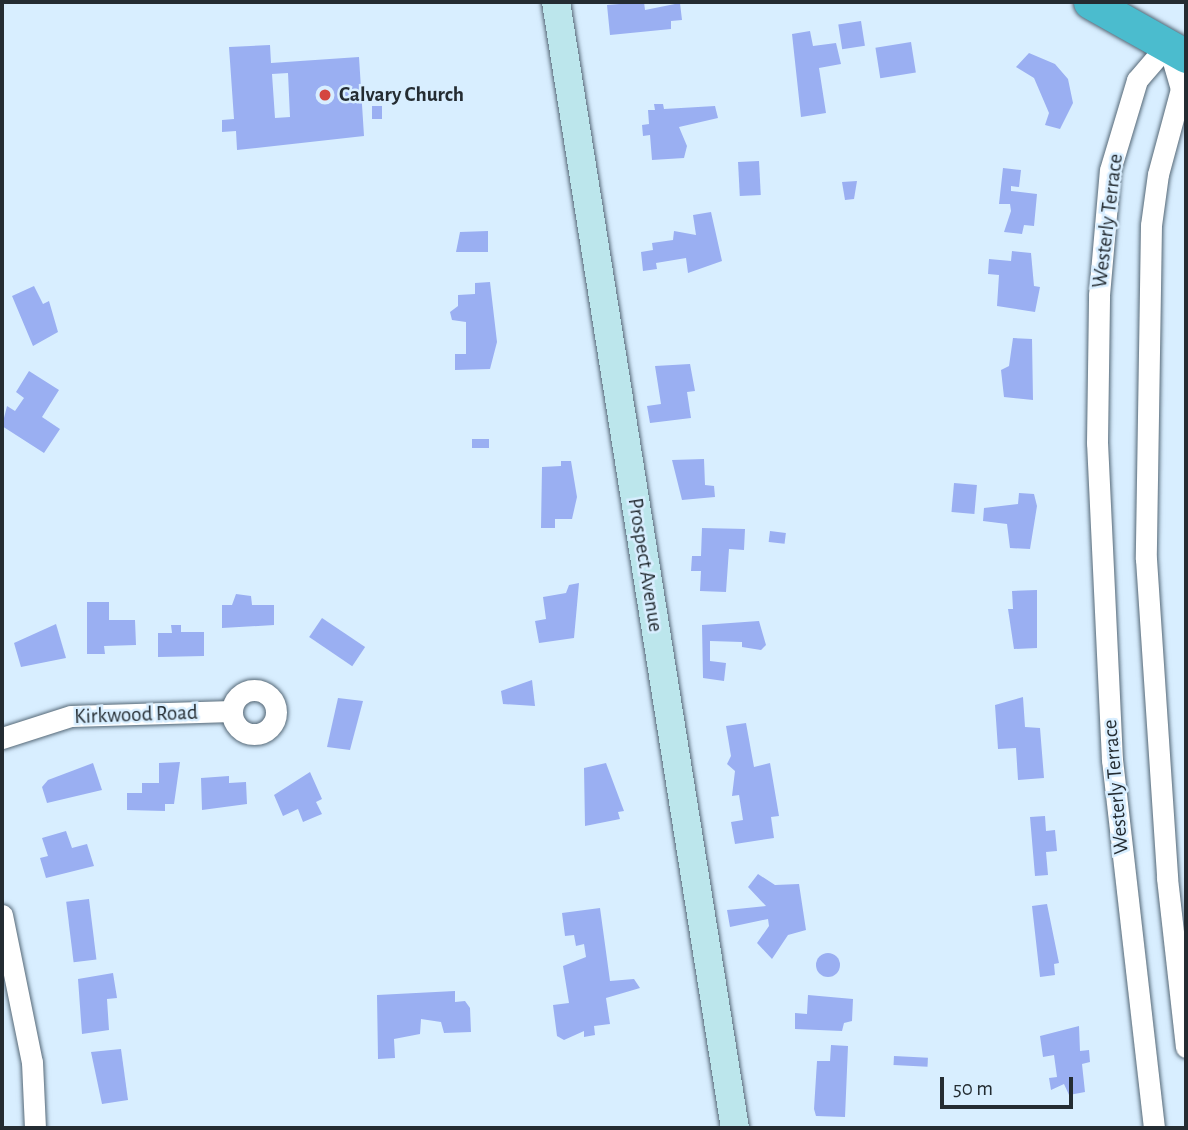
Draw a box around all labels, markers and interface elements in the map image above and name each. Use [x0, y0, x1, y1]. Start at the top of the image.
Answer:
place label: Calvary Church [339, 82, 464, 108]
marker: Calvary Church [317, 87, 333, 103]
street label: Westerly Terrace [1087, 152, 1129, 290]
street label: Prospect Avenue [622, 496, 668, 634]
street label: Kirkwood Road [74, 700, 198, 730]
street label: Westerly Terrace [1098, 719, 1134, 855]
scale bar [943, 1064, 1076, 1108]
text: 50 m [953, 1078, 993, 1099]

